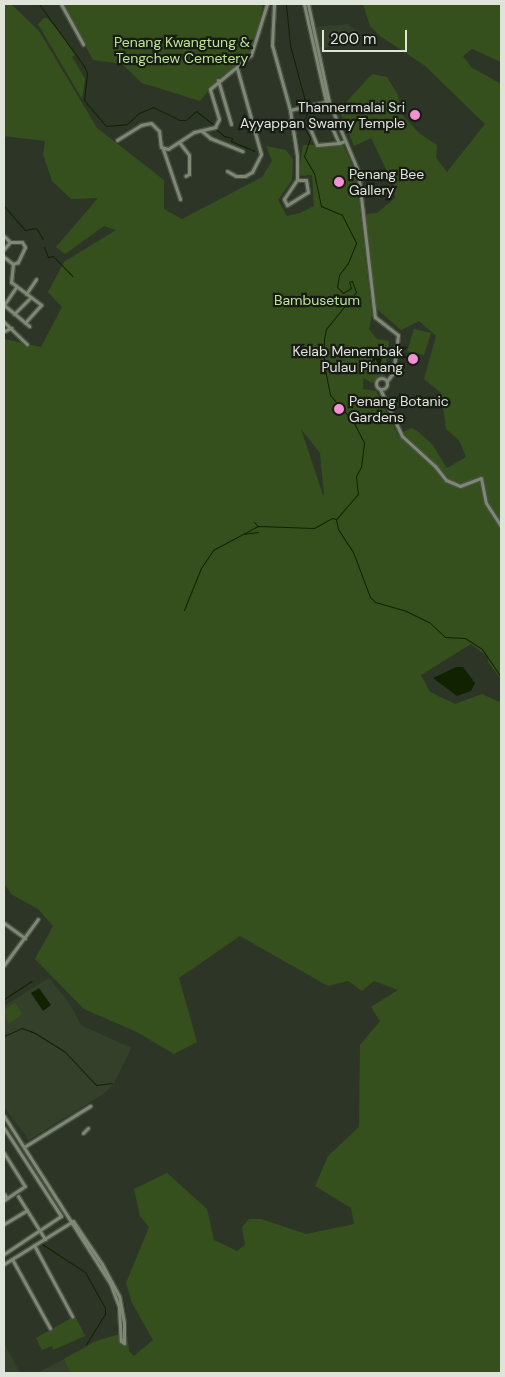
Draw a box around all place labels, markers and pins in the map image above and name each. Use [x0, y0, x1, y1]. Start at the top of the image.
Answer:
place label: Thannermalai Sri Ayyappan Swamy Temple [240, 99, 405, 132]
marker: Thannermalai Sri Ayyappan Swamy Temple [409, 109, 421, 121]
place label: Penang Bee Gallery [349, 166, 424, 198]
marker: Penang Bee Gallery [333, 176, 345, 188]
place label: Kelab Menembak Pulau Pinang [292, 343, 403, 376]
marker: Kelab Menembak Pulau Pinang [407, 353, 419, 365]
place label: Penang Botanic Gardens [349, 393, 449, 426]
marker: Penang Botanic Gardens [333, 403, 345, 415]

